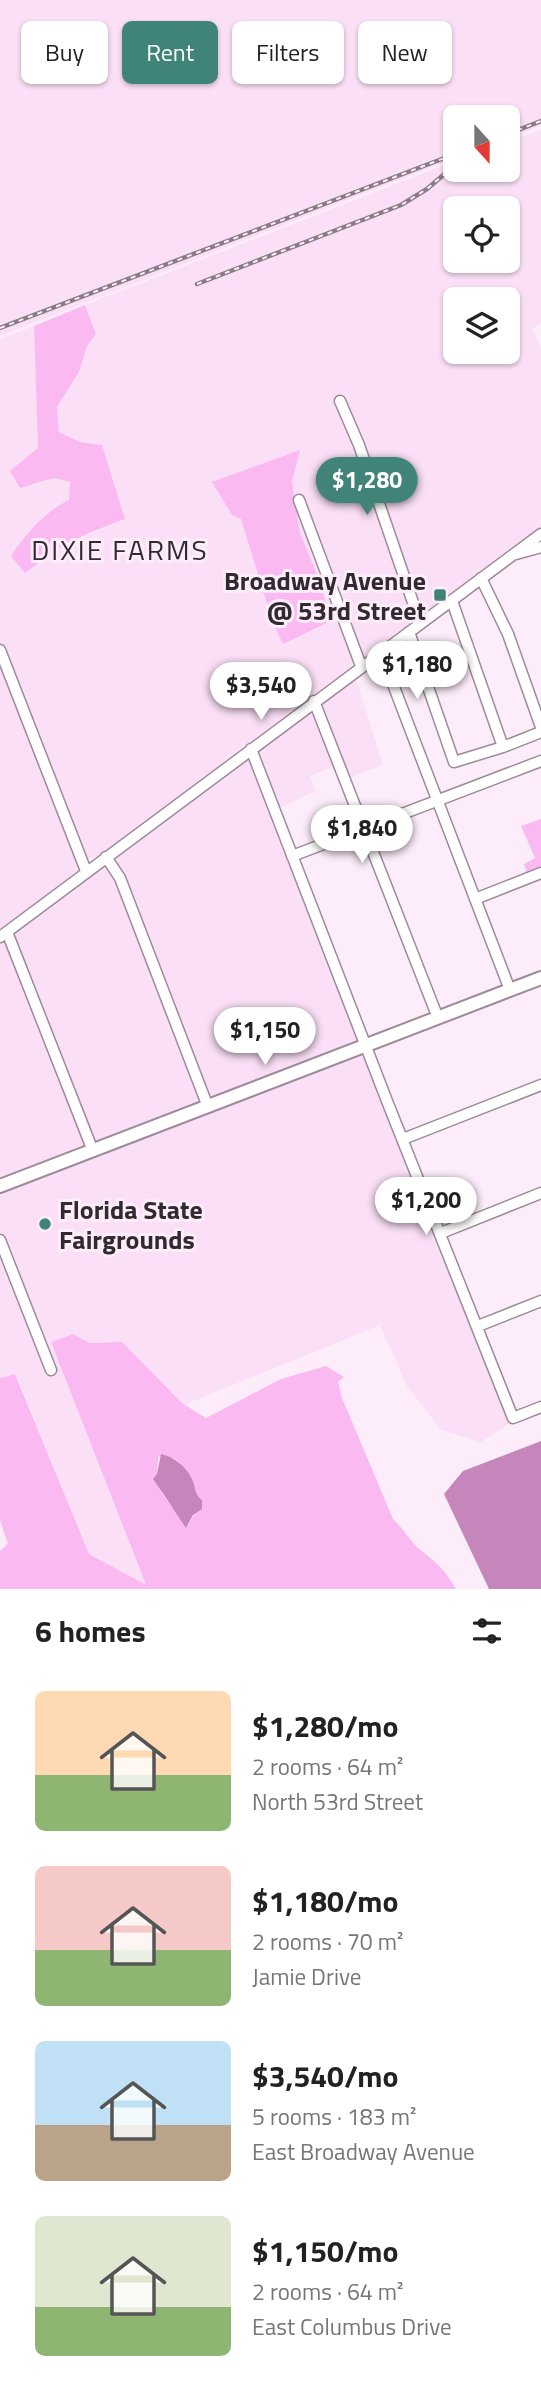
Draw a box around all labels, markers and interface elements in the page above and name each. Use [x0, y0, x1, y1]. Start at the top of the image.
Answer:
chip: Buy [21, 21, 108, 84]
chip: Rent [122, 21, 218, 84]
chip: Filters [232, 21, 344, 84]
chip: New [358, 21, 452, 84]
north arrow [443, 105, 520, 182]
map controls [443, 105, 520, 364]
button: locate [443, 196, 520, 273]
button: layers [443, 287, 520, 364]
pin: $1,280 [310, 458, 424, 517]
text: $1,280 [332, 462, 402, 497]
district label: DIXIE FARMS [31, 528, 209, 571]
place label: Broadway Avenue @ 53rd Street [224, 561, 426, 630]
marker: Broadway Avenue @ 53rd Street [432, 587, 448, 603]
pin: $1,180 [360, 642, 474, 701]
text: $1,180 [382, 646, 452, 681]
pin: $3,540 [204, 662, 318, 722]
text: $3,540 [226, 667, 296, 702]
pin: $1,840 [305, 806, 419, 865]
text: $1,840 [327, 810, 397, 845]
pin: $1,150 [208, 1007, 322, 1067]
text: $1,150 [230, 1012, 300, 1047]
pin: $1,200 [369, 1178, 483, 1237]
text: $1,200 [391, 1182, 461, 1217]
place label: Florida State Fairgrounds [59, 1190, 203, 1259]
marker: Florida State Fairgrounds [37, 1216, 53, 1232]
text: 6 homes [35, 1608, 146, 1654]
icon: filters [468, 1612, 506, 1650]
text: $1,280/mo [252, 1703, 398, 1749]
icon: home [91, 1719, 175, 1803]
text: 2 rooms · 64 m² [252, 1749, 403, 1784]
text: North 53rd Street [252, 1784, 423, 1819]
text: $1,180/mo [252, 1878, 398, 1924]
icon: home [91, 1894, 175, 1978]
text: 2 rooms · 70 m² [252, 1924, 403, 1959]
text: Jamie Drive [252, 1959, 361, 1994]
text: $3,540/mo [252, 2053, 398, 2099]
icon: home [91, 2069, 175, 2153]
text: 5 rooms · 183 m² [252, 2099, 416, 2134]
text: East Broadway Avenue [252, 2134, 475, 2169]
text: $1,150/mo [252, 2228, 398, 2274]
icon: home [91, 2244, 175, 2328]
text: 2 rooms · 64 m² [252, 2274, 403, 2309]
text: East Columbus Drive [252, 2309, 452, 2344]

